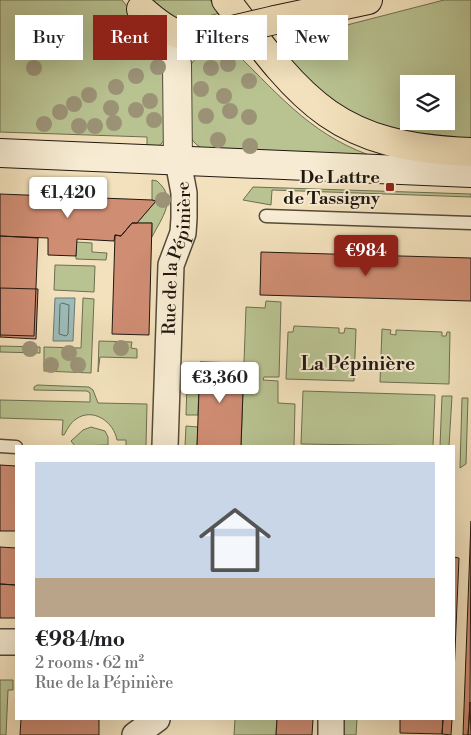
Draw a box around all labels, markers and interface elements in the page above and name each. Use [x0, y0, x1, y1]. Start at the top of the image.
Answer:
chip: Buy [15, 15, 83, 60]
chip: Rent [93, 15, 167, 60]
chip: Filters [177, 15, 267, 60]
chip: New [277, 15, 348, 60]
map controls [400, 75, 455, 130]
button: layers [400, 75, 455, 130]
place label: De Lattre de Tassigny [283, 166, 381, 210]
pin: €1,420 [27, 176, 109, 219]
street label: Rue de la Pépinière [157, 179, 196, 335]
marker: De Lattre de Tassigny [384, 181, 396, 193]
text: €1,420 [40, 183, 96, 203]
pin: €984 [336, 234, 396, 277]
text: €984 [345, 241, 387, 261]
district label: La Pépinière [301, 352, 415, 376]
pin: €3,360 [179, 362, 261, 404]
text: €3,360 [192, 368, 248, 388]
icon: home [190, 495, 280, 585]
text: €984/mo [35, 627, 125, 653]
text: 2 rooms · 62 m² [35, 653, 144, 673]
text: Rue de la Pépinière [35, 673, 173, 693]

